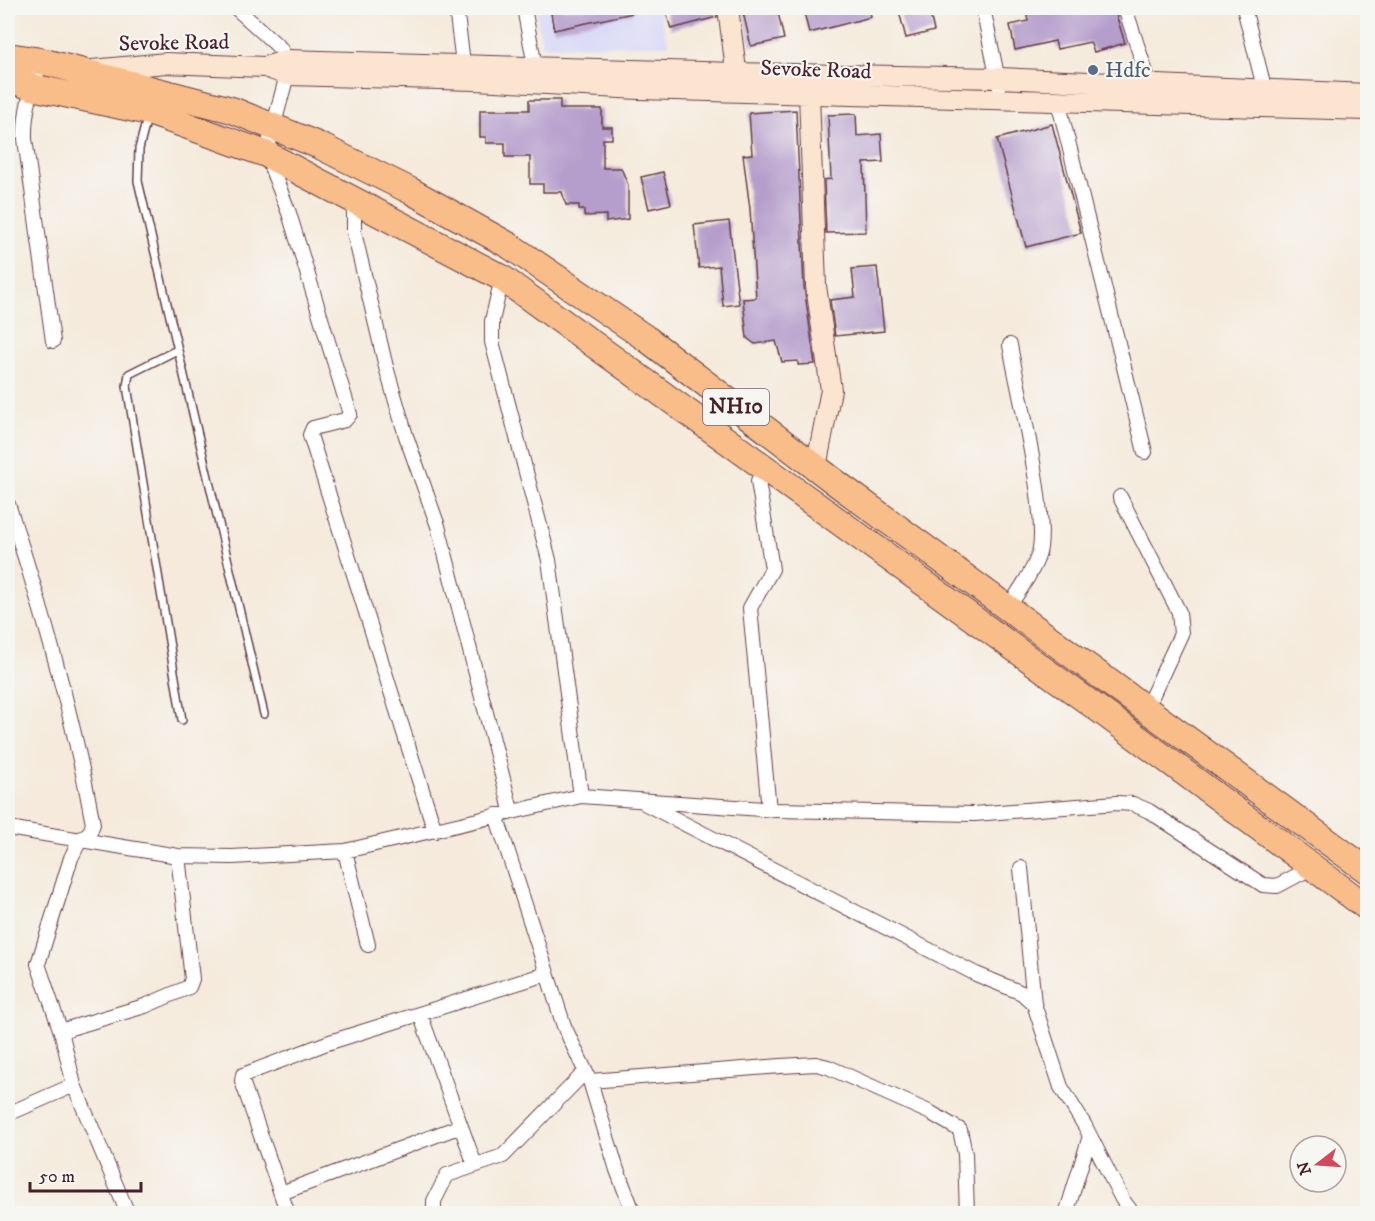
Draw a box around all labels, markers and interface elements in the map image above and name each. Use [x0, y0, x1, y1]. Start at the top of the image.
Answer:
street label: Sevoke Road [118, 29, 230, 57]
street label: Sevoke Road [760, 55, 872, 85]
place label: Hdfc [1105, 57, 1151, 84]
marker: Hdfc [1086, 63, 1100, 77]
road number: NH10 [703, 389, 769, 425]
north arrow [1288, 1134, 1348, 1194]
scale bar [30, 1155, 141, 1193]
text: N [1293, 1159, 1316, 1177]
text: 50 m [39, 1166, 75, 1188]

